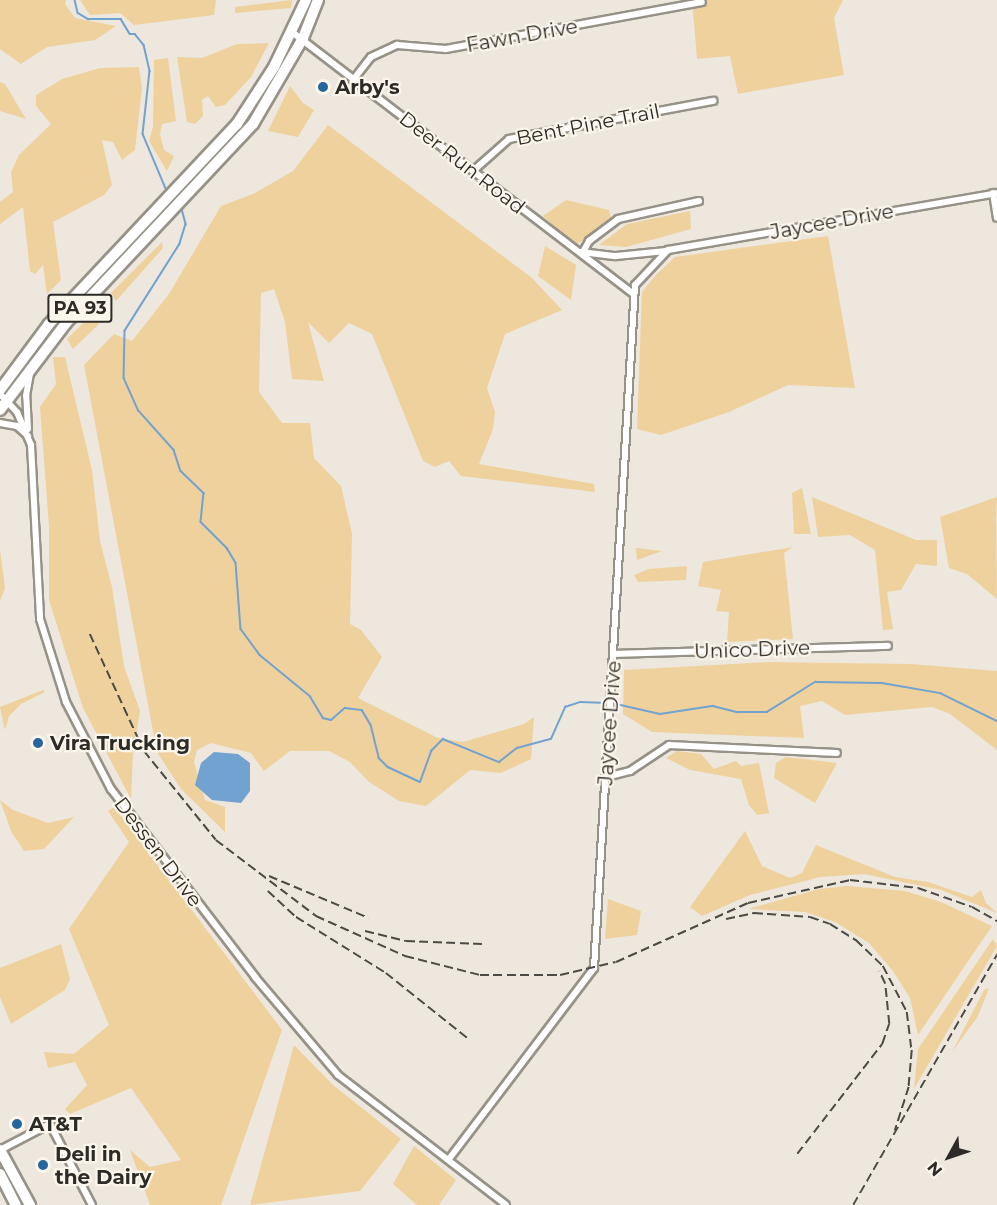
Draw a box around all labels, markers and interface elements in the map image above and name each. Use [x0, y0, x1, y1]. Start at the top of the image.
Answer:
street label: Fawn Drive [464, 14, 580, 58]
place label: Arby's [335, 75, 400, 99]
marker: Arby's [316, 80, 330, 94]
street label: Bent Pine Trail [514, 99, 662, 151]
street label: Deer Run Road [394, 106, 530, 220]
street label: Jaycee Drive [768, 199, 896, 245]
road number: PA 93 [47, 293, 113, 323]
street label: Unico Drive [694, 636, 810, 664]
street label: Jaycee Drive [594, 660, 626, 786]
place label: Vira Trucking [50, 731, 190, 755]
marker: Vira Trucking [31, 736, 45, 750]
street label: Dessen Drive [109, 792, 207, 912]
place label: AT&T [29, 1112, 82, 1136]
marker: AT&T [10, 1117, 24, 1131]
north arrow [919, 1127, 979, 1187]
place label: Deli in the Dairy [55, 1142, 151, 1189]
marker: Deli in the Dairy [36, 1158, 50, 1172]
text: N [923, 1158, 946, 1180]

